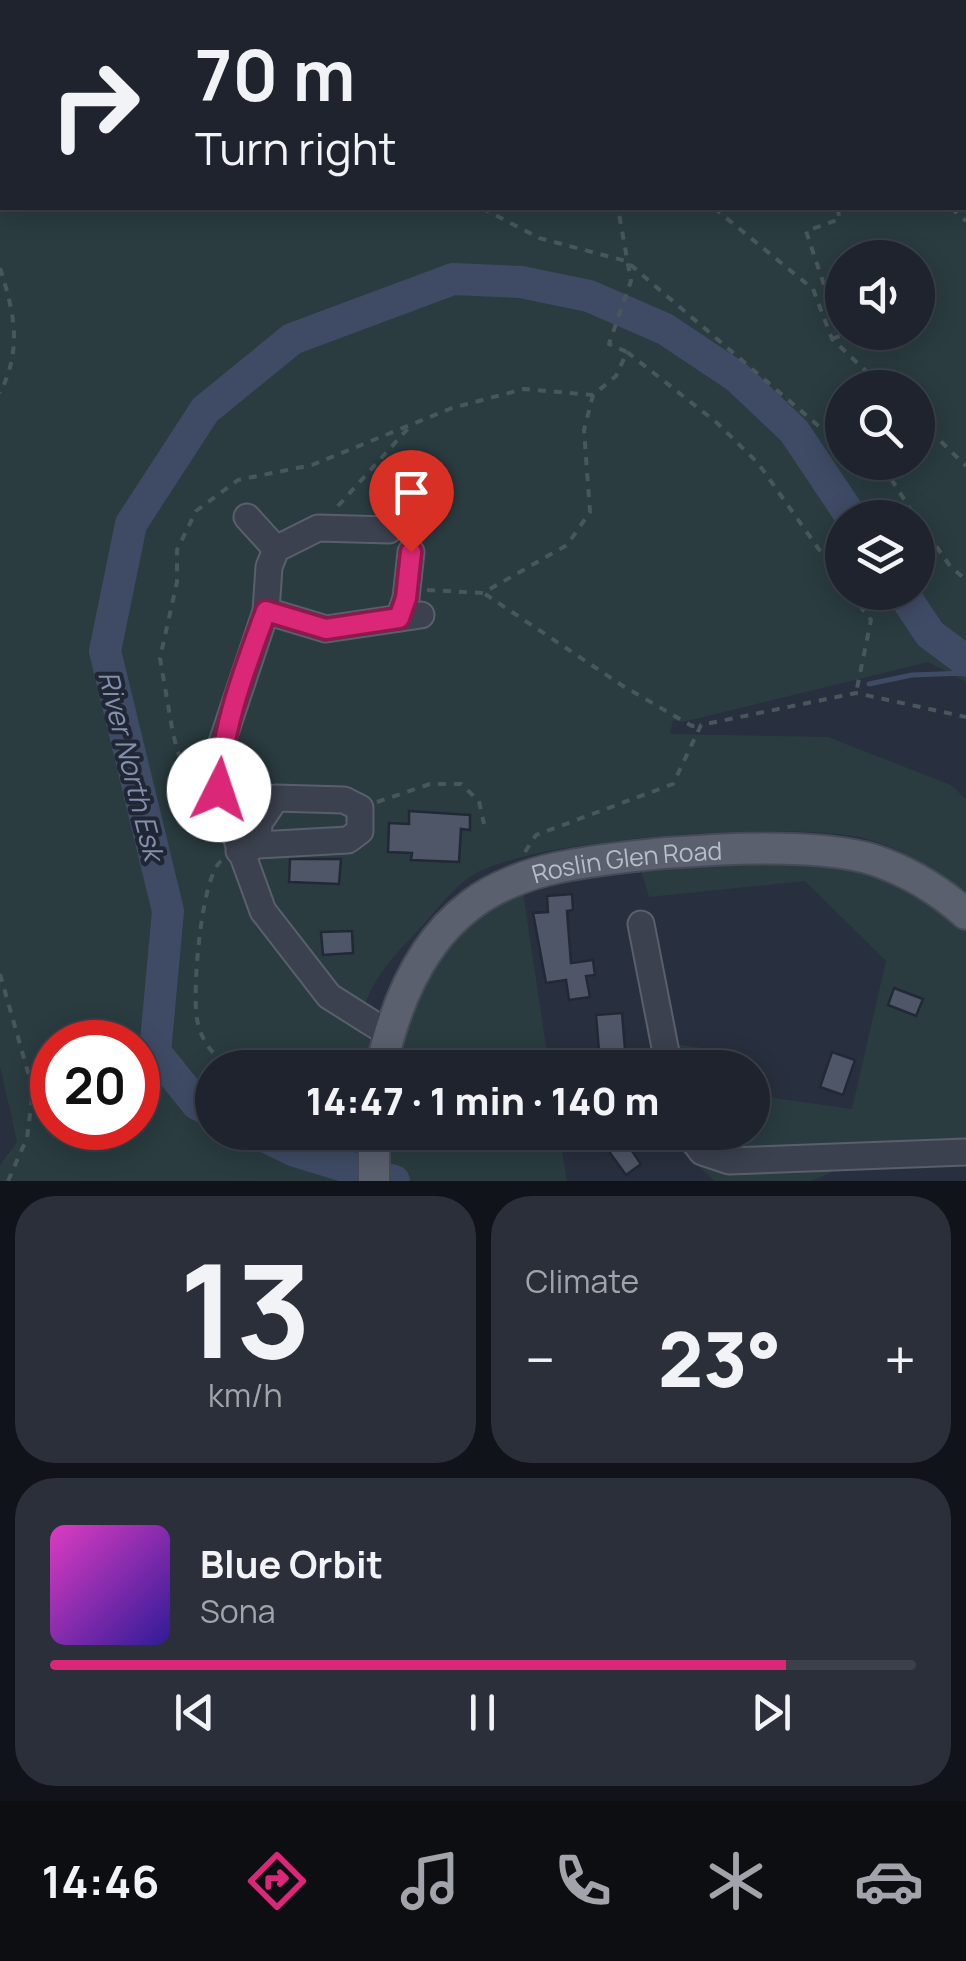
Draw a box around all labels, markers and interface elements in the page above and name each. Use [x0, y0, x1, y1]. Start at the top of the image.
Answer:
text: 70 m [195, 26, 355, 122]
icon: right [30, 40, 160, 170]
text: Turn right [195, 117, 396, 179]
map controls [825, 240, 935, 610]
button: sound [825, 240, 935, 350]
button: search [825, 370, 935, 480]
pin [369, 450, 454, 553]
icon: arrive [384, 465, 439, 520]
button: layers [825, 500, 935, 610]
water label: River North Esk [90, 666, 175, 868]
position arrow [167, 738, 271, 842]
street label: Roslin Glen Road [528, 832, 723, 891]
speed limit sign: 20 [30, 1020, 160, 1150]
text: 14:47 · 1 min · 140 m [306, 1074, 659, 1126]
text: 13 [179, 1219, 312, 1397]
text: Climate [526, 1259, 639, 1303]
text: 23° [658, 1307, 781, 1410]
text: − [526, 1321, 555, 1397]
text: + [884, 1321, 916, 1397]
text: km/h [208, 1373, 282, 1417]
text: Blue Orbit [200, 1537, 383, 1589]
text: Sona [200, 1589, 275, 1633]
icon: previous [167, 1685, 222, 1740]
icon: pause [455, 1685, 510, 1740]
icon: next [744, 1685, 799, 1740]
icon: directions [242, 1846, 312, 1916]
icon: music [395, 1846, 465, 1916]
icon: phone [548, 1846, 618, 1916]
icon: climate [701, 1846, 771, 1916]
icon: car [854, 1846, 924, 1916]
text: 14:46 [42, 1850, 159, 1912]

